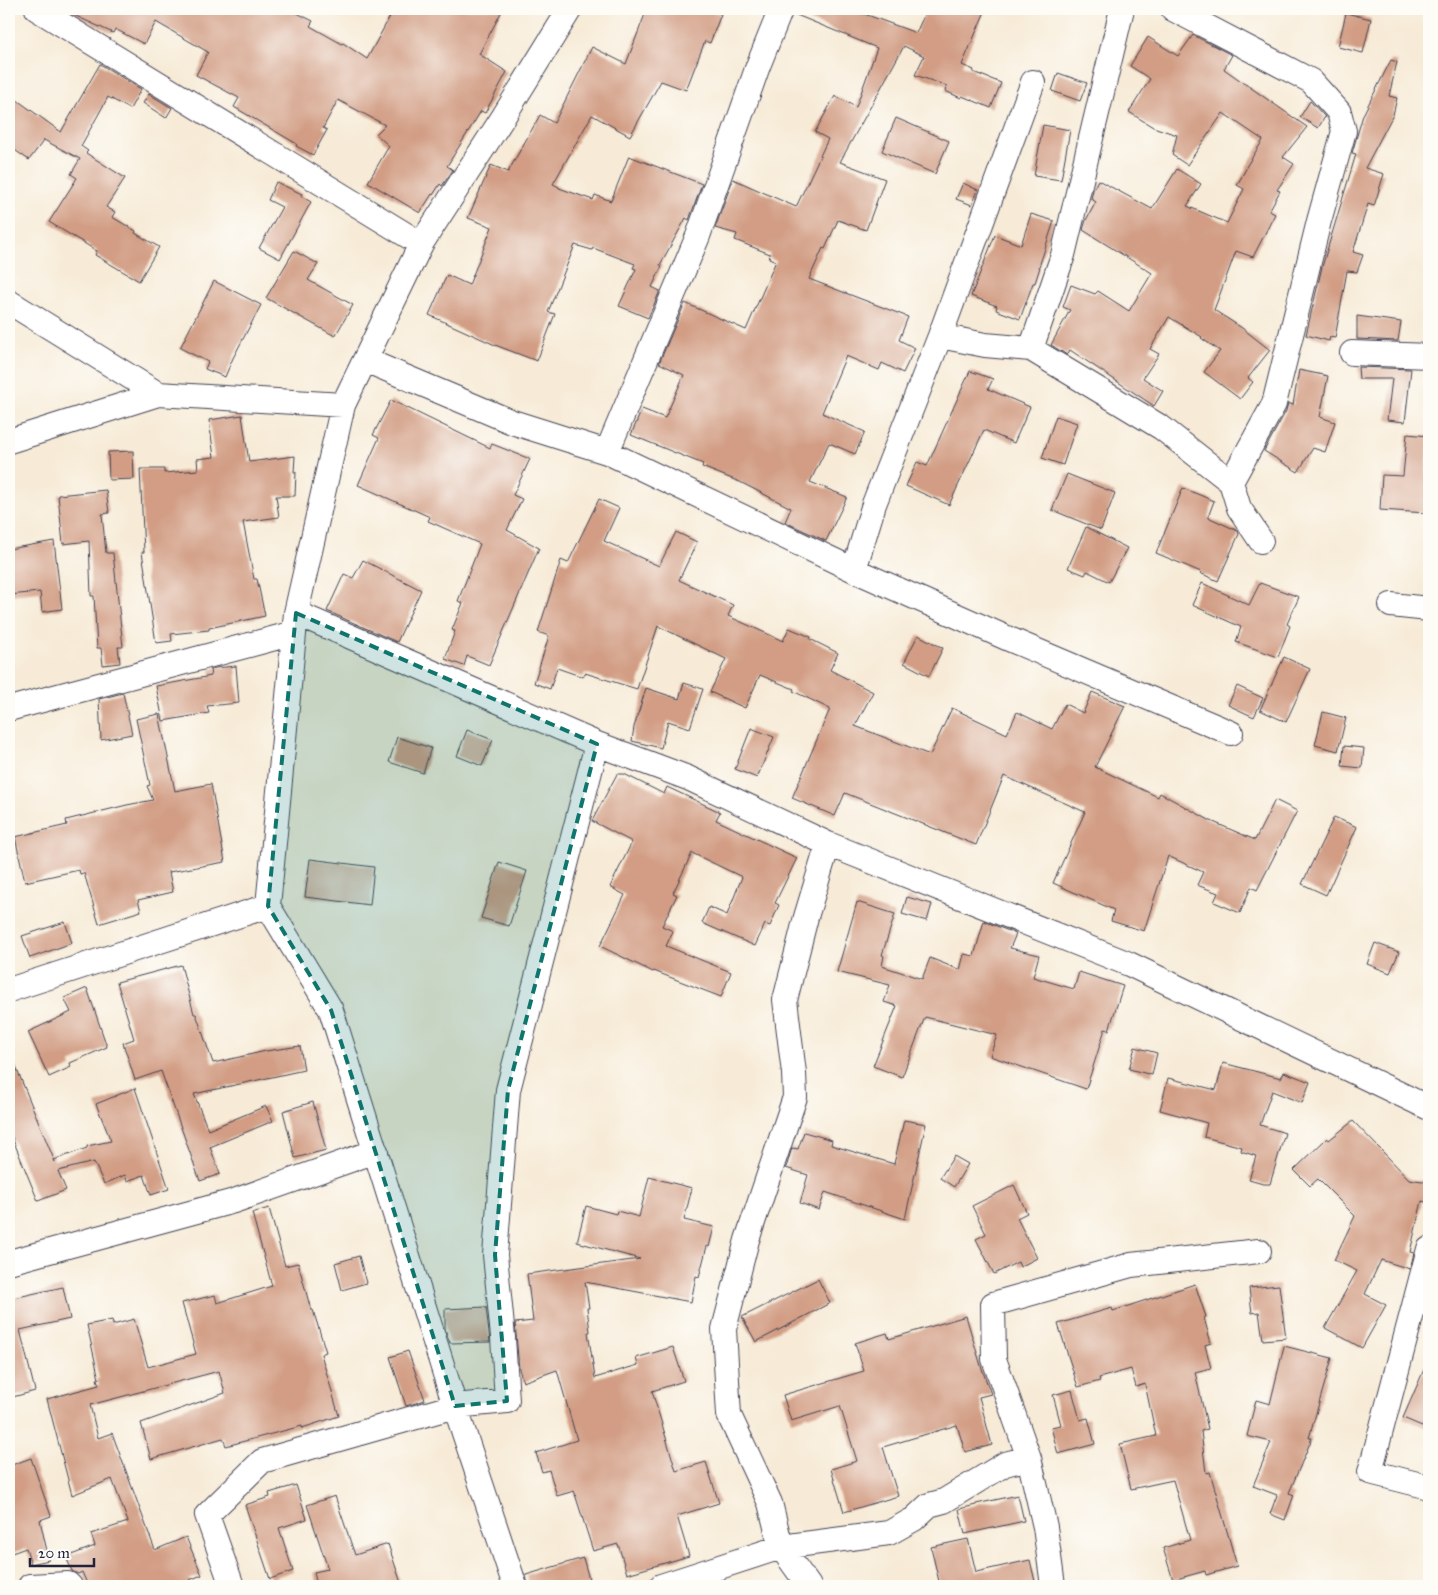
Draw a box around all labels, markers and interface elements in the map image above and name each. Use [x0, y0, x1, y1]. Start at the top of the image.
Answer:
scale bar [30, 1535, 94, 1567]
text: 20 m [38, 1544, 70, 1562]

